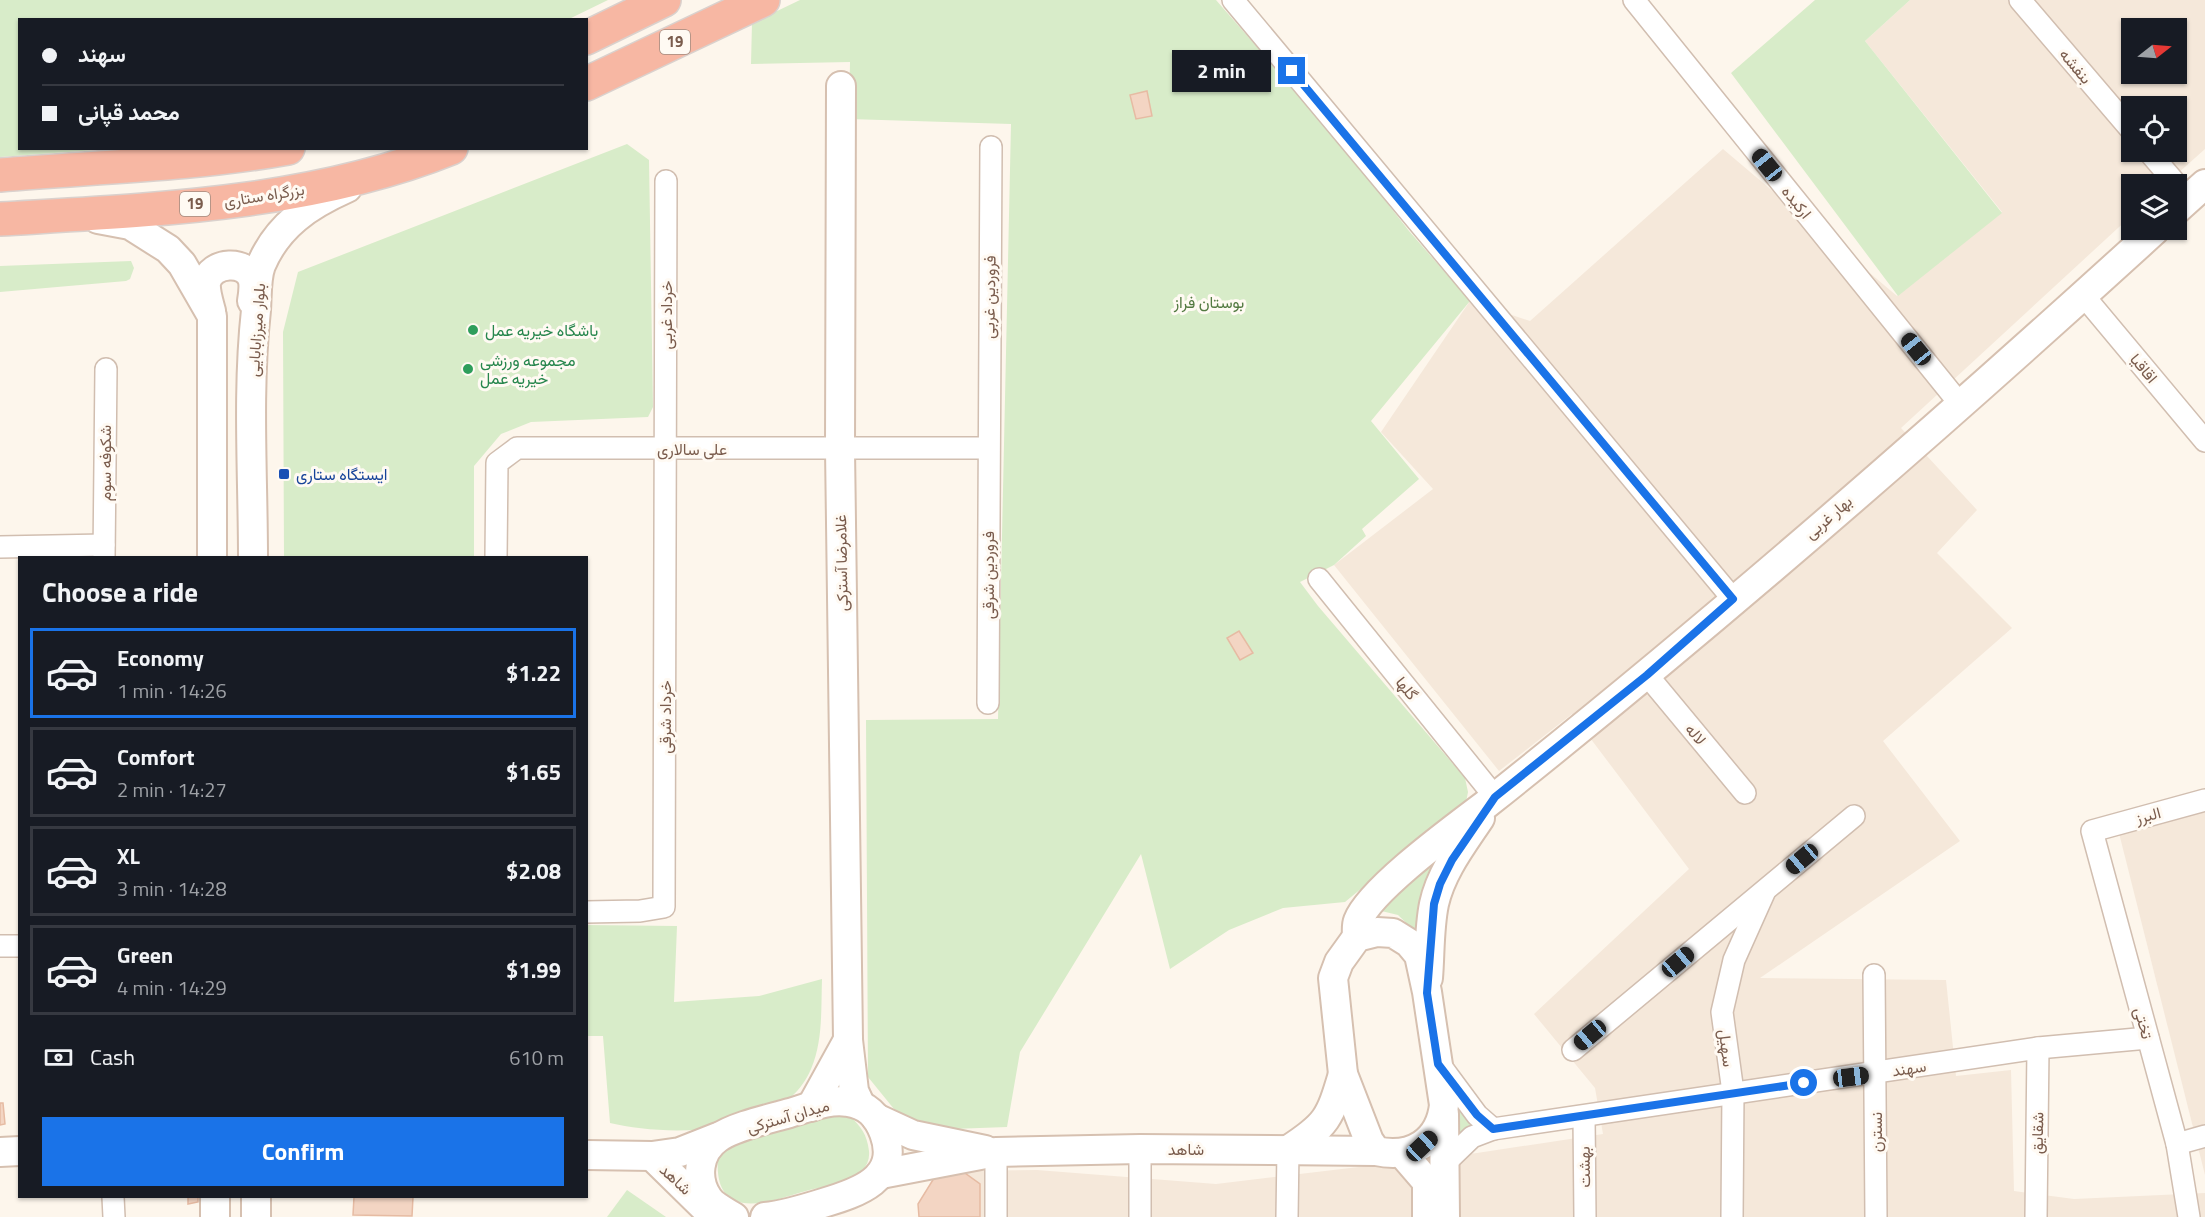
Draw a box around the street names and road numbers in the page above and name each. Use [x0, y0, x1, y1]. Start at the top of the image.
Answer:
road number: 19 [660, 30, 690, 54]
street label: بنفشه [2054, 43, 2098, 89]
street label: بزرگراه ستاری [222, 177, 306, 213]
street label: ارکیده [1776, 180, 1818, 224]
road number: 19 [180, 192, 210, 216]
street label: فروردین غربی [976, 255, 1002, 339]
street label: خرداد غربی [654, 280, 678, 349]
street label: بلوار میرزابابایی [241, 282, 271, 378]
street label: اقاقیا [2124, 348, 2164, 388]
street label: شکوفه سوم [93, 425, 117, 501]
street label: علی سالاری [657, 437, 727, 461]
street label: بهار غربی [1799, 489, 1857, 545]
street label: غلامرضا آسترکی [828, 514, 854, 612]
street label: فروردین شرقی [976, 531, 1000, 619]
street label: گلها [1390, 671, 1424, 705]
street label: خرداد شرقی [653, 680, 677, 754]
street label: لاله [1680, 718, 1712, 750]
street label: البرز [2132, 800, 2163, 830]
street label: تختی [2128, 1004, 2160, 1042]
street label: سهیل [1713, 1028, 1741, 1068]
street label: سهند [1890, 1053, 1928, 1083]
street label: میدان آسترکی [744, 1093, 832, 1139]
street label: نسترن [1864, 1112, 1888, 1152]
street label: شقایق [2025, 1112, 2049, 1154]
street label: شاهد [1168, 1137, 1204, 1161]
street label: بهشت [1572, 1146, 1596, 1188]
street label: شاهد [654, 1158, 698, 1200]

